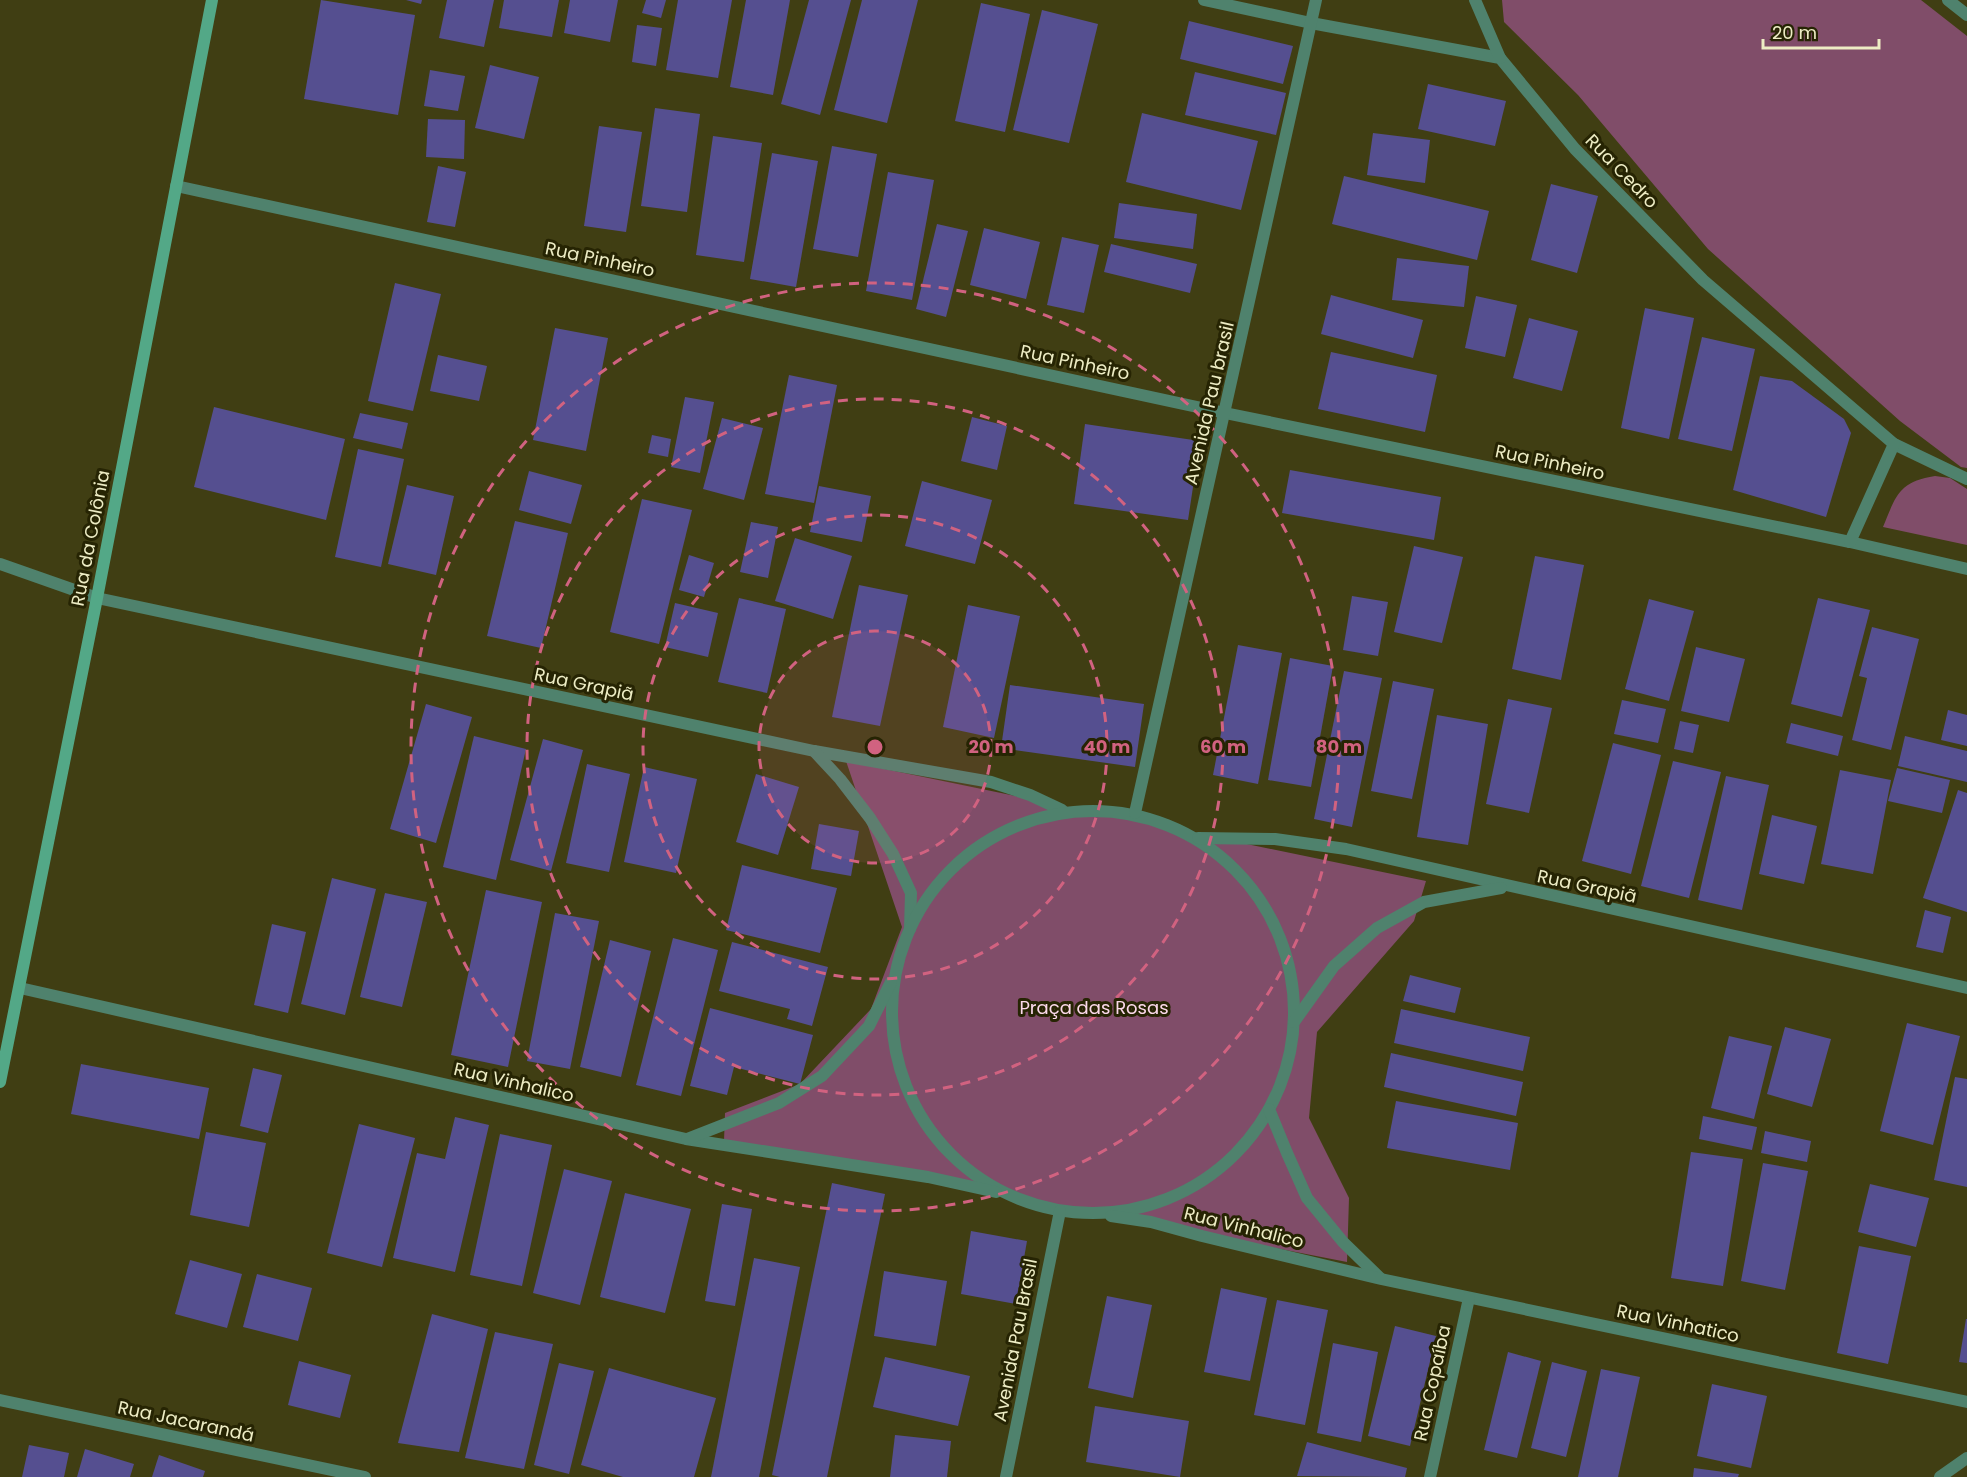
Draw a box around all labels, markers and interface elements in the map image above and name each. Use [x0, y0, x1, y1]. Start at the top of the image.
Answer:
scale bar [1763, 12, 1878, 50]
text: 20 m [1772, 20, 1817, 45]
street label: Rua Cedro [1580, 128, 1664, 214]
street label: Rua Pinheiro [543, 235, 657, 283]
street label: Avenida Pau brasil [1178, 319, 1240, 487]
street label: Rua Pinheiro [1018, 338, 1132, 386]
street label: Rua Pinheiro [1493, 438, 1607, 486]
street label: Rua da Colônia [65, 468, 115, 608]
street label: Rua Grapiã [532, 661, 636, 707]
text: 20 m [969, 734, 1013, 759]
text: 40 m [1084, 734, 1130, 759]
text: 60 m [1200, 734, 1246, 759]
text: 80 m [1316, 734, 1362, 759]
centre of rings [865, 737, 885, 757]
street label: Rua Grapiã [1535, 863, 1639, 909]
park label: Praça das Rosas [1019, 995, 1169, 1020]
street label: Rua Vinhalico [451, 1056, 577, 1108]
street label: Rua Vinhalico [1182, 1200, 1306, 1254]
street label: Avenida Pau Brasil [987, 1256, 1043, 1424]
street label: Rua Vinhatico [1614, 1298, 1742, 1348]
street label: Rua Copaíba [1408, 1323, 1456, 1443]
street label: Rua Jacarandá [115, 1394, 257, 1448]

